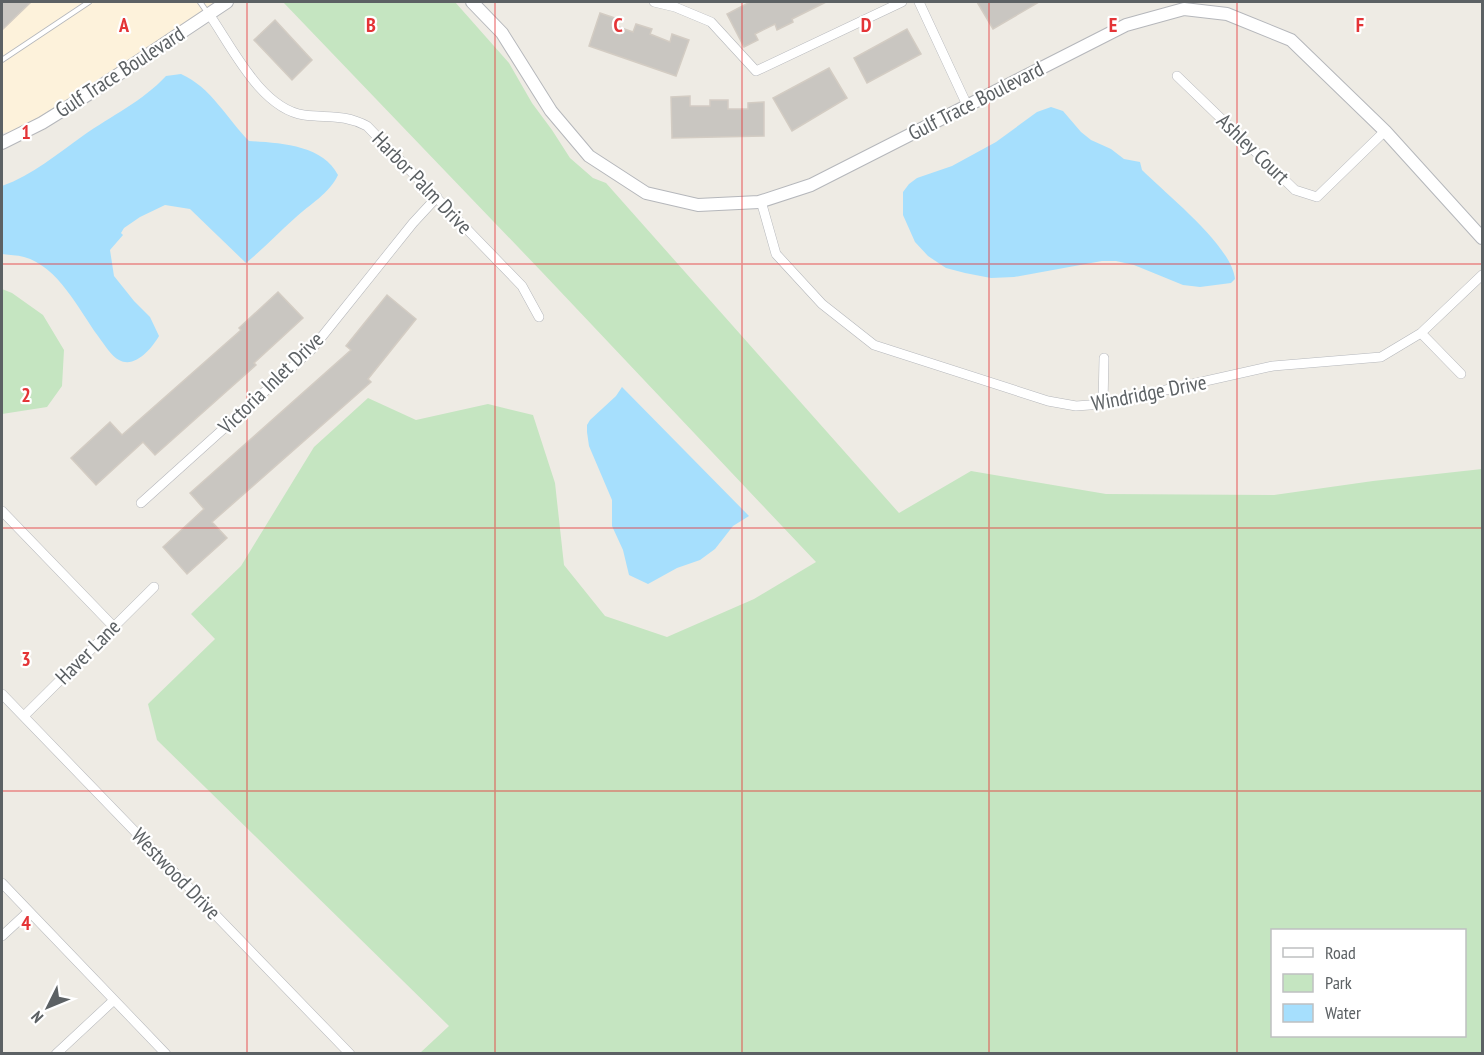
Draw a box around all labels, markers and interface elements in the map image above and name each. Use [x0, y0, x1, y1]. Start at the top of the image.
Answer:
text: A [118, 12, 130, 38]
text: B [366, 12, 376, 38]
text: C [613, 12, 623, 38]
text: D [861, 12, 872, 38]
text: E [1109, 12, 1117, 38]
text: F [1356, 12, 1364, 38]
street label: Gulf Trace Boulevard [50, 20, 189, 123]
street label: Gulf Trace Boulevard [904, 55, 1048, 146]
street label: Ashley Court [1211, 108, 1295, 190]
text: 1 [21, 119, 31, 145]
street label: Harbor Palm Drive [367, 126, 478, 240]
street label: Victoria Inlet Drive [212, 326, 329, 440]
street label: Windridge Drive [1089, 368, 1209, 417]
text: 2 [21, 382, 31, 408]
street label: Haver Lane [49, 613, 126, 690]
text: 3 [21, 646, 31, 672]
street label: Westwood Drive [126, 822, 227, 925]
text: 4 [21, 910, 31, 936]
legend [1271, 929, 1466, 1037]
text: Road [1325, 941, 1356, 964]
text: Park [1325, 971, 1352, 994]
north arrow [18, 977, 78, 1037]
text: Water [1325, 1001, 1361, 1024]
text: N [27, 1007, 47, 1027]

